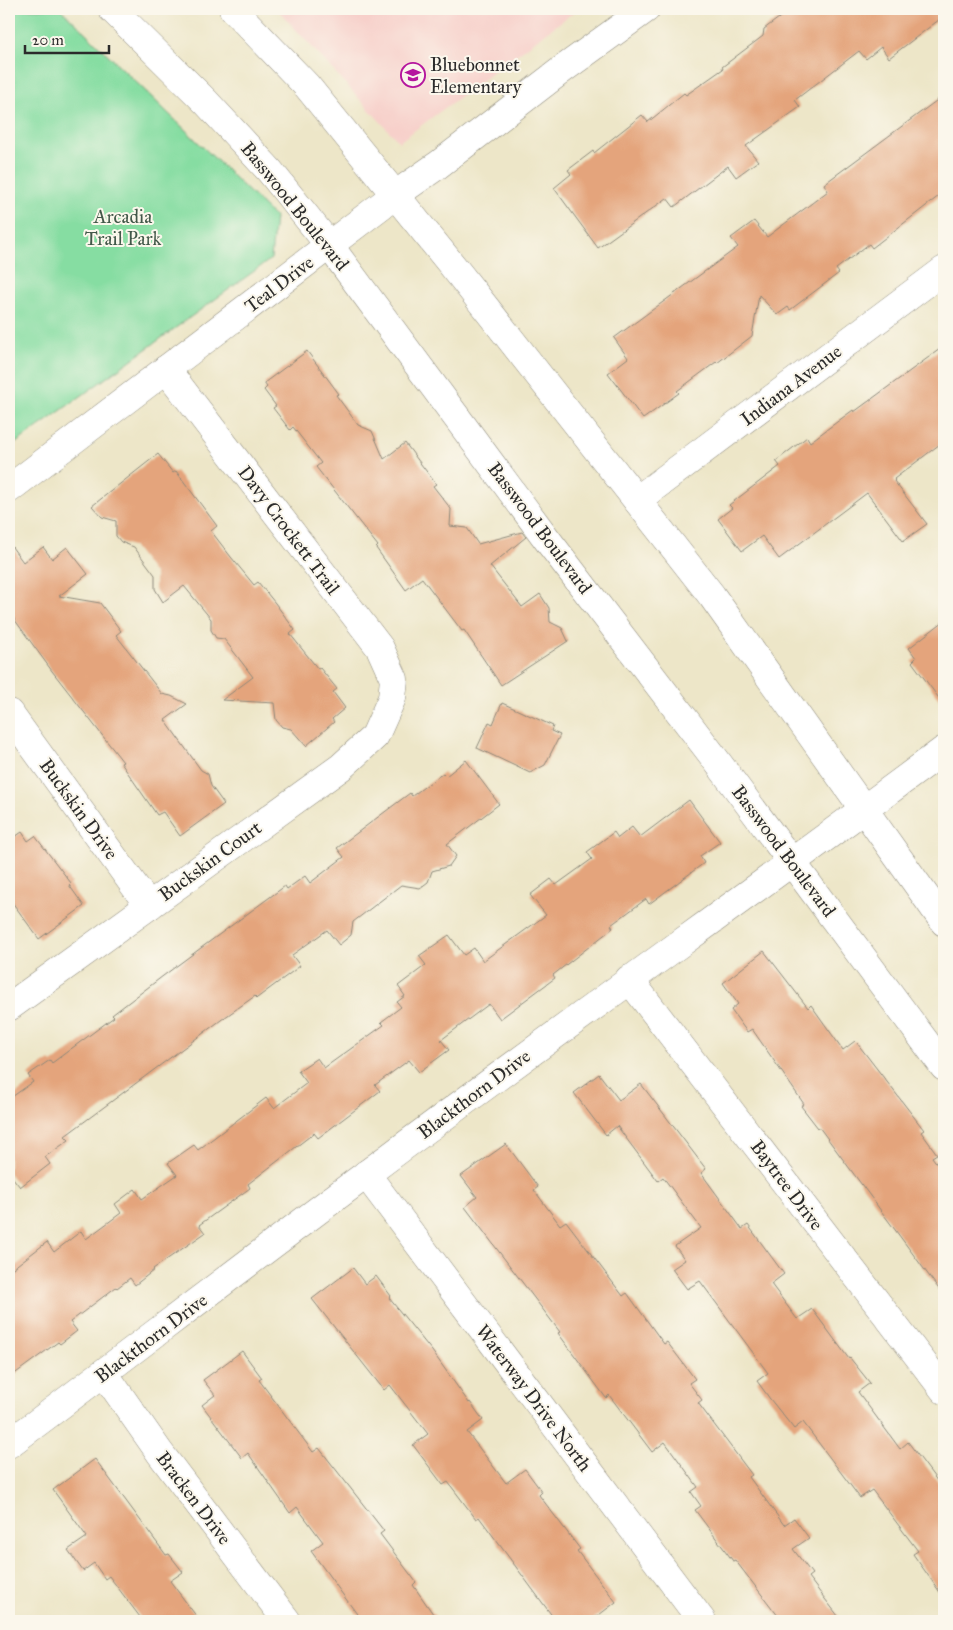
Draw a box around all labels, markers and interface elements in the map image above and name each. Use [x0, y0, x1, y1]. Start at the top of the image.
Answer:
scale bar [25, 22, 109, 54]
text: 20 m [32, 31, 64, 49]
place label: Bluebonnet Elementary [430, 53, 522, 98]
school or university icon: Bluebonnet Elementary [400, 62, 426, 88]
street label: Basswood Boulevard [236, 137, 354, 275]
park label: Arcadia Trail Park [85, 205, 161, 250]
street label: Teal Drive [240, 251, 318, 317]
street label: Indiana Avenue [736, 339, 846, 430]
street label: Basswood Boulevard [483, 458, 597, 599]
street label: Davy Crockett Trail [233, 461, 345, 599]
street label: Buckskin Drive [35, 754, 123, 864]
street label: Basswood Boulevard [727, 781, 841, 922]
street label: Buckskin Court [154, 816, 266, 906]
street label: Blackthorn Drive [413, 1044, 535, 1144]
street label: Baytree Drive [746, 1135, 828, 1235]
street label: Blackthorn Drive [90, 1288, 212, 1388]
street label: Waterway Drive North [471, 1320, 597, 1476]
street label: Bracken Drive [152, 1447, 236, 1549]

